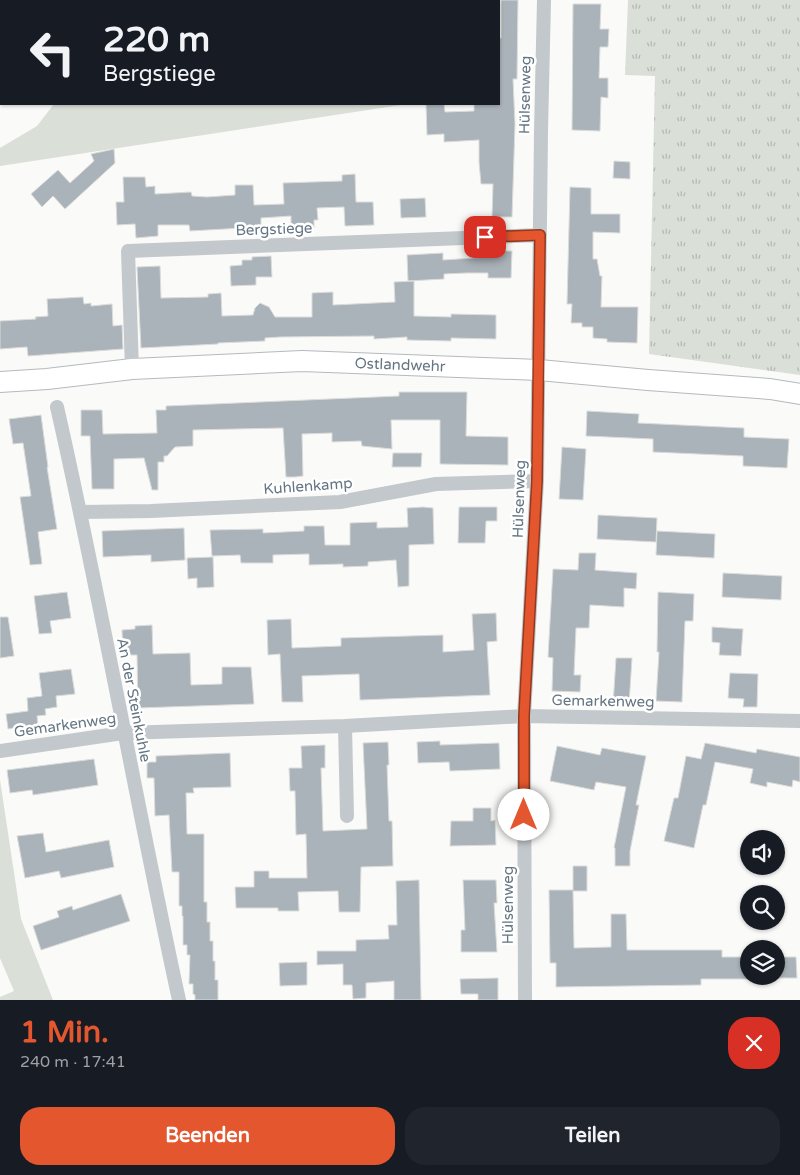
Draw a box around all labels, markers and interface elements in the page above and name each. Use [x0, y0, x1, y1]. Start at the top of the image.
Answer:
text: 220 m [103, 19, 210, 61]
icon: left [20, 20, 85, 85]
street label: Hülsenweg [515, 56, 535, 134]
text: Bergstiege [103, 61, 216, 87]
pin [464, 216, 506, 258]
street label: Bergstiege [235, 219, 313, 239]
icon: arrive [471, 223, 499, 251]
street label: Ostlandwehr [354, 354, 446, 375]
street label: Hülsenweg [509, 459, 529, 539]
street label: Kuhlenkamp [263, 474, 353, 498]
street label: An der Steinkuhle [113, 636, 155, 764]
street label: Gemarkenweg [551, 691, 655, 711]
street label: Gemarkenweg [13, 709, 117, 741]
position arrow [497, 788, 549, 840]
map controls [740, 830, 785, 985]
button: sound [740, 830, 785, 875]
street label: Hülsenweg [499, 866, 517, 944]
button: search [740, 885, 785, 930]
button: layers [740, 940, 785, 985]
text: 1 Min. [20, 1014, 109, 1051]
button: close [728, 1017, 780, 1069]
text: 240 m · 17:41 [20, 1052, 126, 1072]
button: Beenden [20, 1107, 395, 1165]
button: Teilen [405, 1107, 780, 1165]

